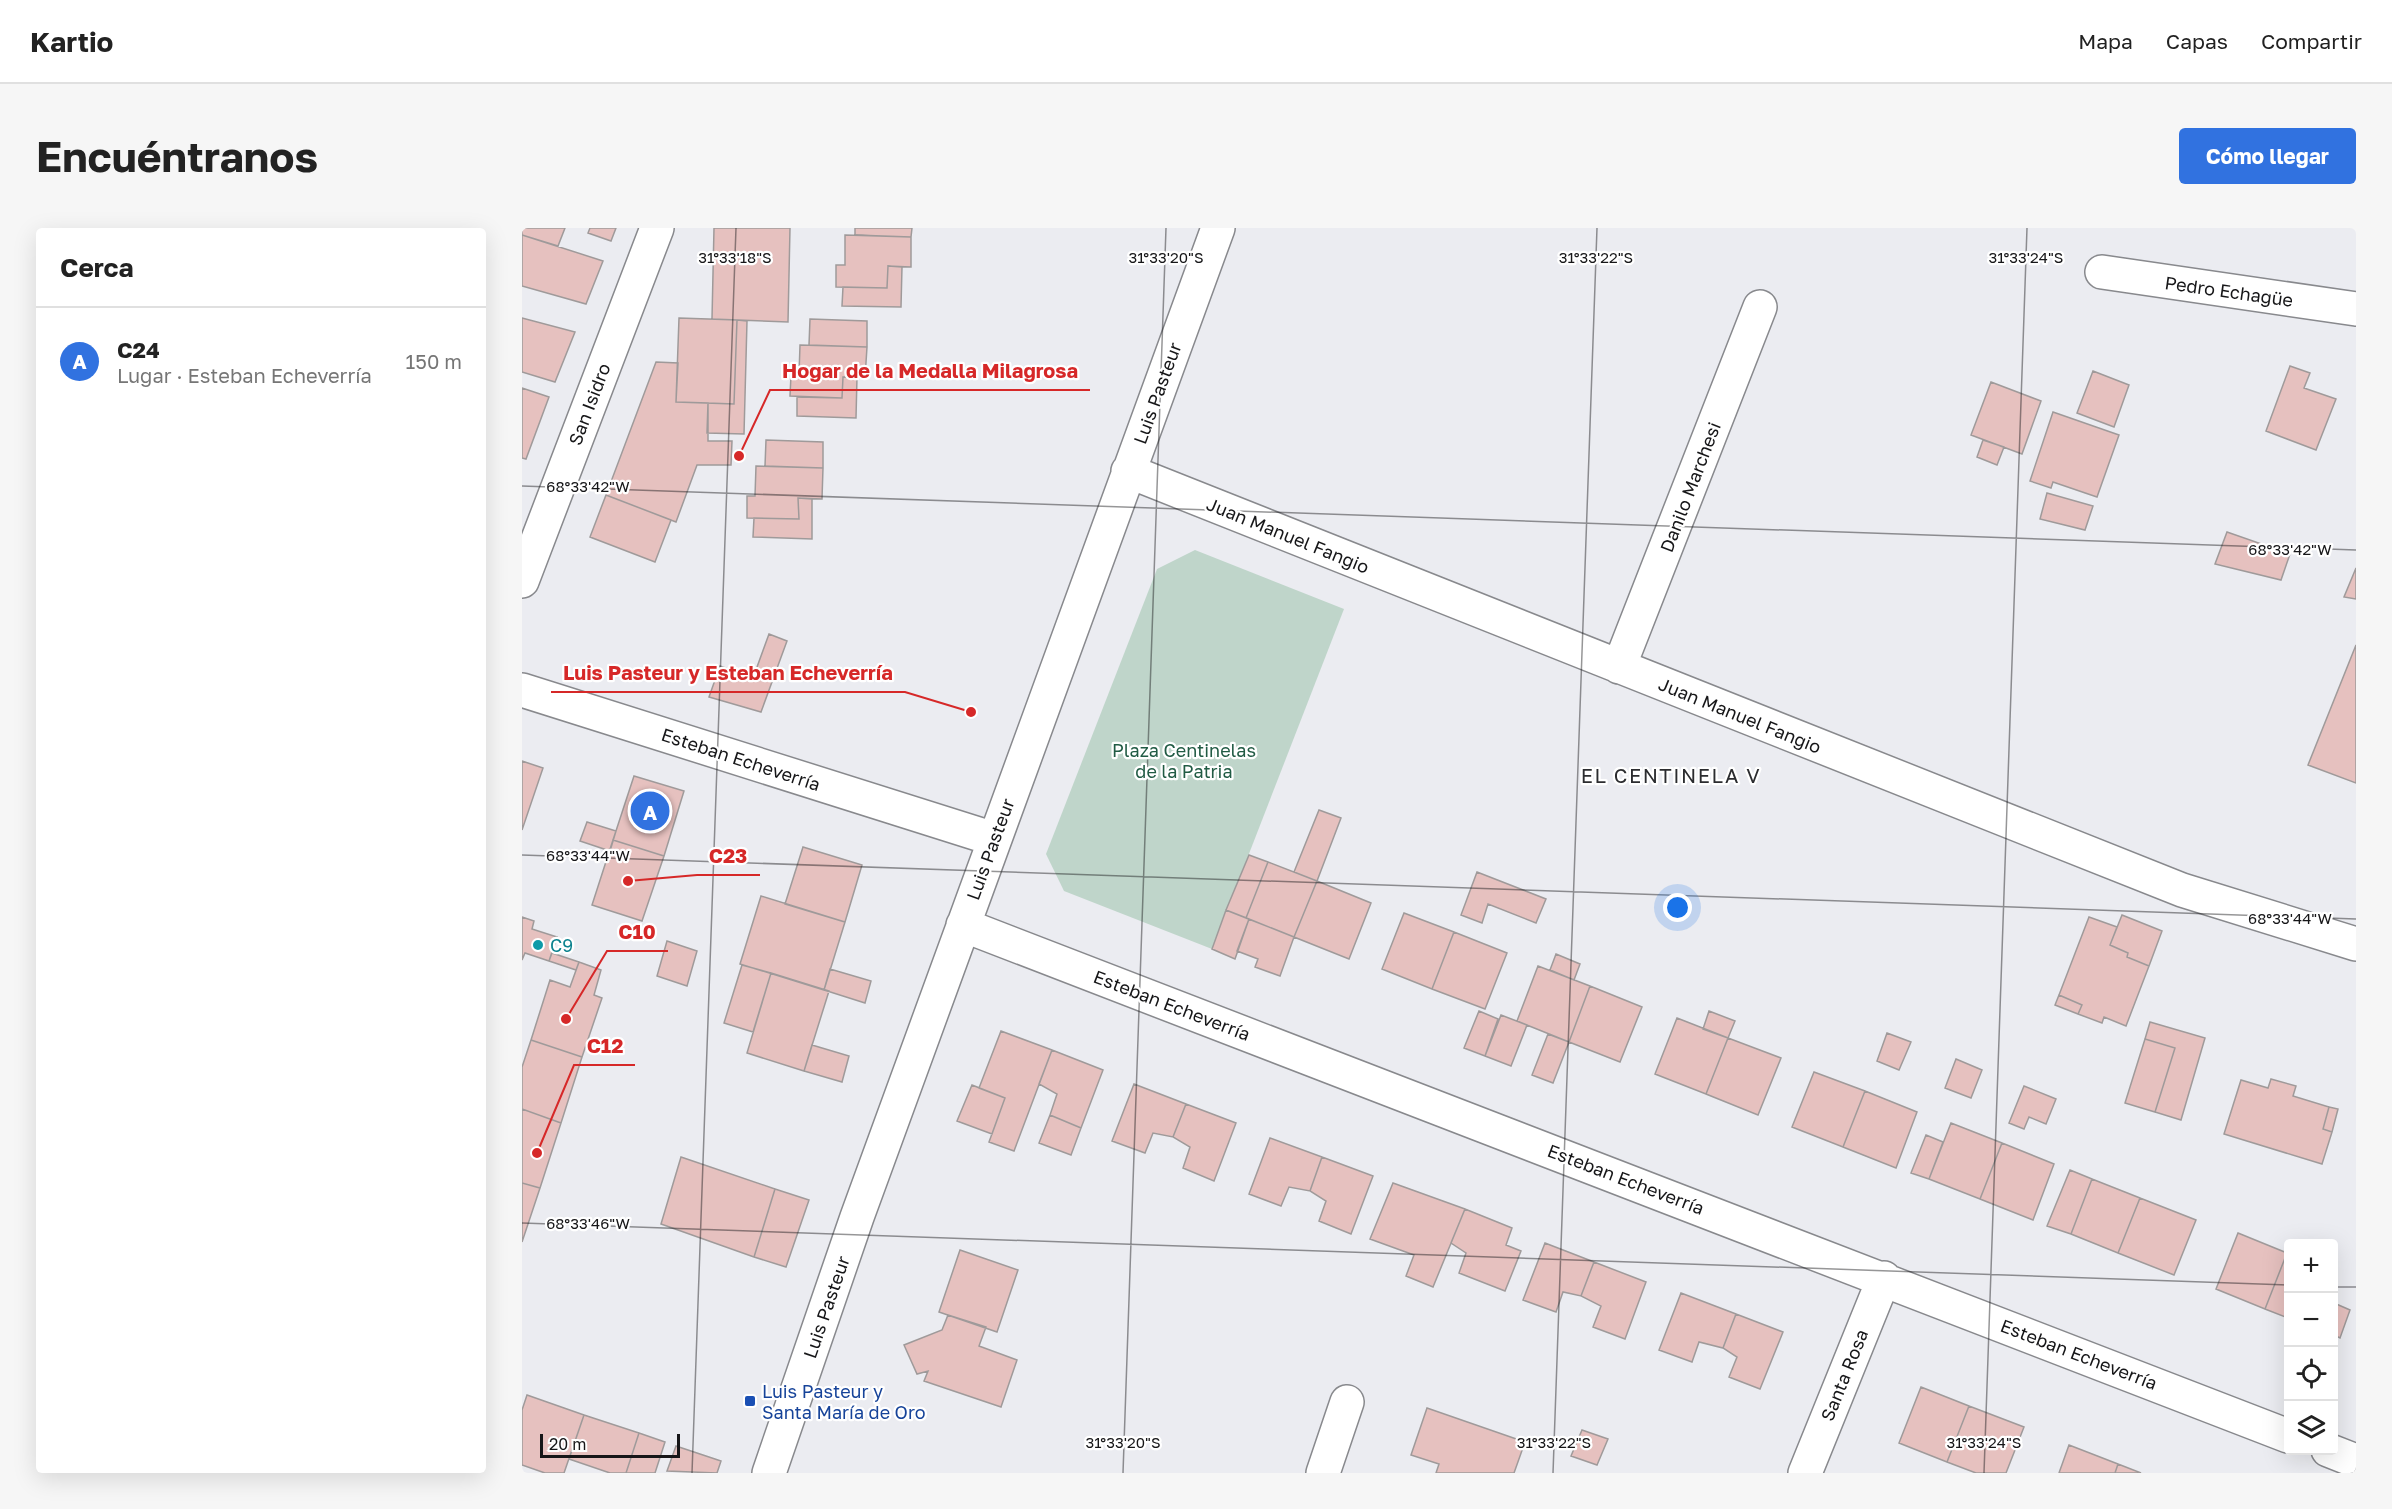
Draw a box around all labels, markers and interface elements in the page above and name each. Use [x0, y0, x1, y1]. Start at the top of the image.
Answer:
text: Kartio [30, 25, 113, 58]
text: Mapa [2078, 28, 2133, 54]
text: Capas [2166, 28, 2228, 54]
text: Compartir [2261, 28, 2362, 54]
button: Cómo llegar [2179, 128, 2356, 184]
text: Encuéntranos [36, 131, 318, 181]
text: 31°33'18"S [698, 248, 772, 266]
text: 31°33'20"S [1128, 248, 1204, 266]
text: 31°33'22"S [1559, 248, 1633, 266]
text: 31°33'24"S [1989, 248, 2063, 266]
text: Cerca [60, 252, 134, 283]
street label: Pedro Echagüe [2163, 271, 2295, 311]
text: C24 [117, 336, 160, 363]
street label: Luis Pasteur [1128, 339, 1186, 447]
text: A [72, 349, 87, 373]
text: 150 m [406, 349, 462, 373]
callout: Hogar de la Medalla Milagrosa [770, 352, 1090, 390]
text: Hogar de la Medalla Milagrosa [782, 358, 1078, 382]
street label: San Isidro [563, 360, 615, 448]
text: Lugar · Esteban Echeverría [117, 363, 372, 387]
street label: Danilo Marchesi [1655, 419, 1725, 555]
text: 68°33'42"W [546, 477, 630, 495]
street label: Juan Manuel Fangio [1204, 492, 1372, 578]
text: 68°33'42"W [2248, 540, 2332, 558]
callout: Luis Pasteur y Esteban Echeverría [551, 654, 905, 692]
text: Luis Pasteur y Esteban Echeverría [563, 660, 893, 684]
street label: Juan Manuel Fangio [1656, 672, 1824, 758]
street label: Esteban Echeverría [659, 723, 823, 795]
park label: Plaza Centinelas de la Patria [1112, 739, 1256, 782]
district label: EL CENTINELA V [1581, 763, 1761, 787]
pin: A [630, 788, 670, 834]
street label: Luis Pasteur [961, 795, 1019, 903]
callout: C23 [697, 837, 760, 875]
text: C23 [709, 843, 747, 867]
text: 68°33'44"W [546, 846, 630, 864]
your location [1663, 893, 1692, 922]
text: 68°33'44"W [2248, 909, 2332, 927]
callout: C10 [607, 913, 668, 951]
text: C10 [618, 919, 656, 943]
place label: C9 [550, 934, 573, 956]
marker: C9 [531, 938, 545, 952]
street label: Esteban Echeverría [1091, 965, 1253, 1045]
callout: C12 [574, 1027, 635, 1065]
text: C12 [587, 1033, 623, 1057]
street label: Esteban Echeverría [1545, 1139, 1707, 1219]
text: 68°33'46"W [546, 1214, 630, 1232]
map controls [2284, 1239, 2338, 1455]
button: + [2284, 1239, 2338, 1293]
street label: Luis Pasteur [798, 1253, 854, 1361]
button: − [2284, 1293, 2338, 1347]
street label: Esteban Echeverría [1998, 1314, 2160, 1394]
street label: Santa Rosa [1816, 1326, 1872, 1424]
button: locate [2284, 1347, 2338, 1401]
place label: Luis Pasteur y Santa María de Oro [762, 1380, 926, 1423]
marker: Luis Pasteur y Santa María de Oro [743, 1394, 757, 1408]
button: layers [2284, 1401, 2338, 1455]
scale bar [540, 1431, 680, 1458]
text: 31°33'20"S [1085, 1433, 1161, 1451]
text: 31°33'22"S [1517, 1433, 1591, 1451]
text: 31°33'24"S [1947, 1433, 2021, 1451]
text: 20 m [549, 1434, 586, 1454]

